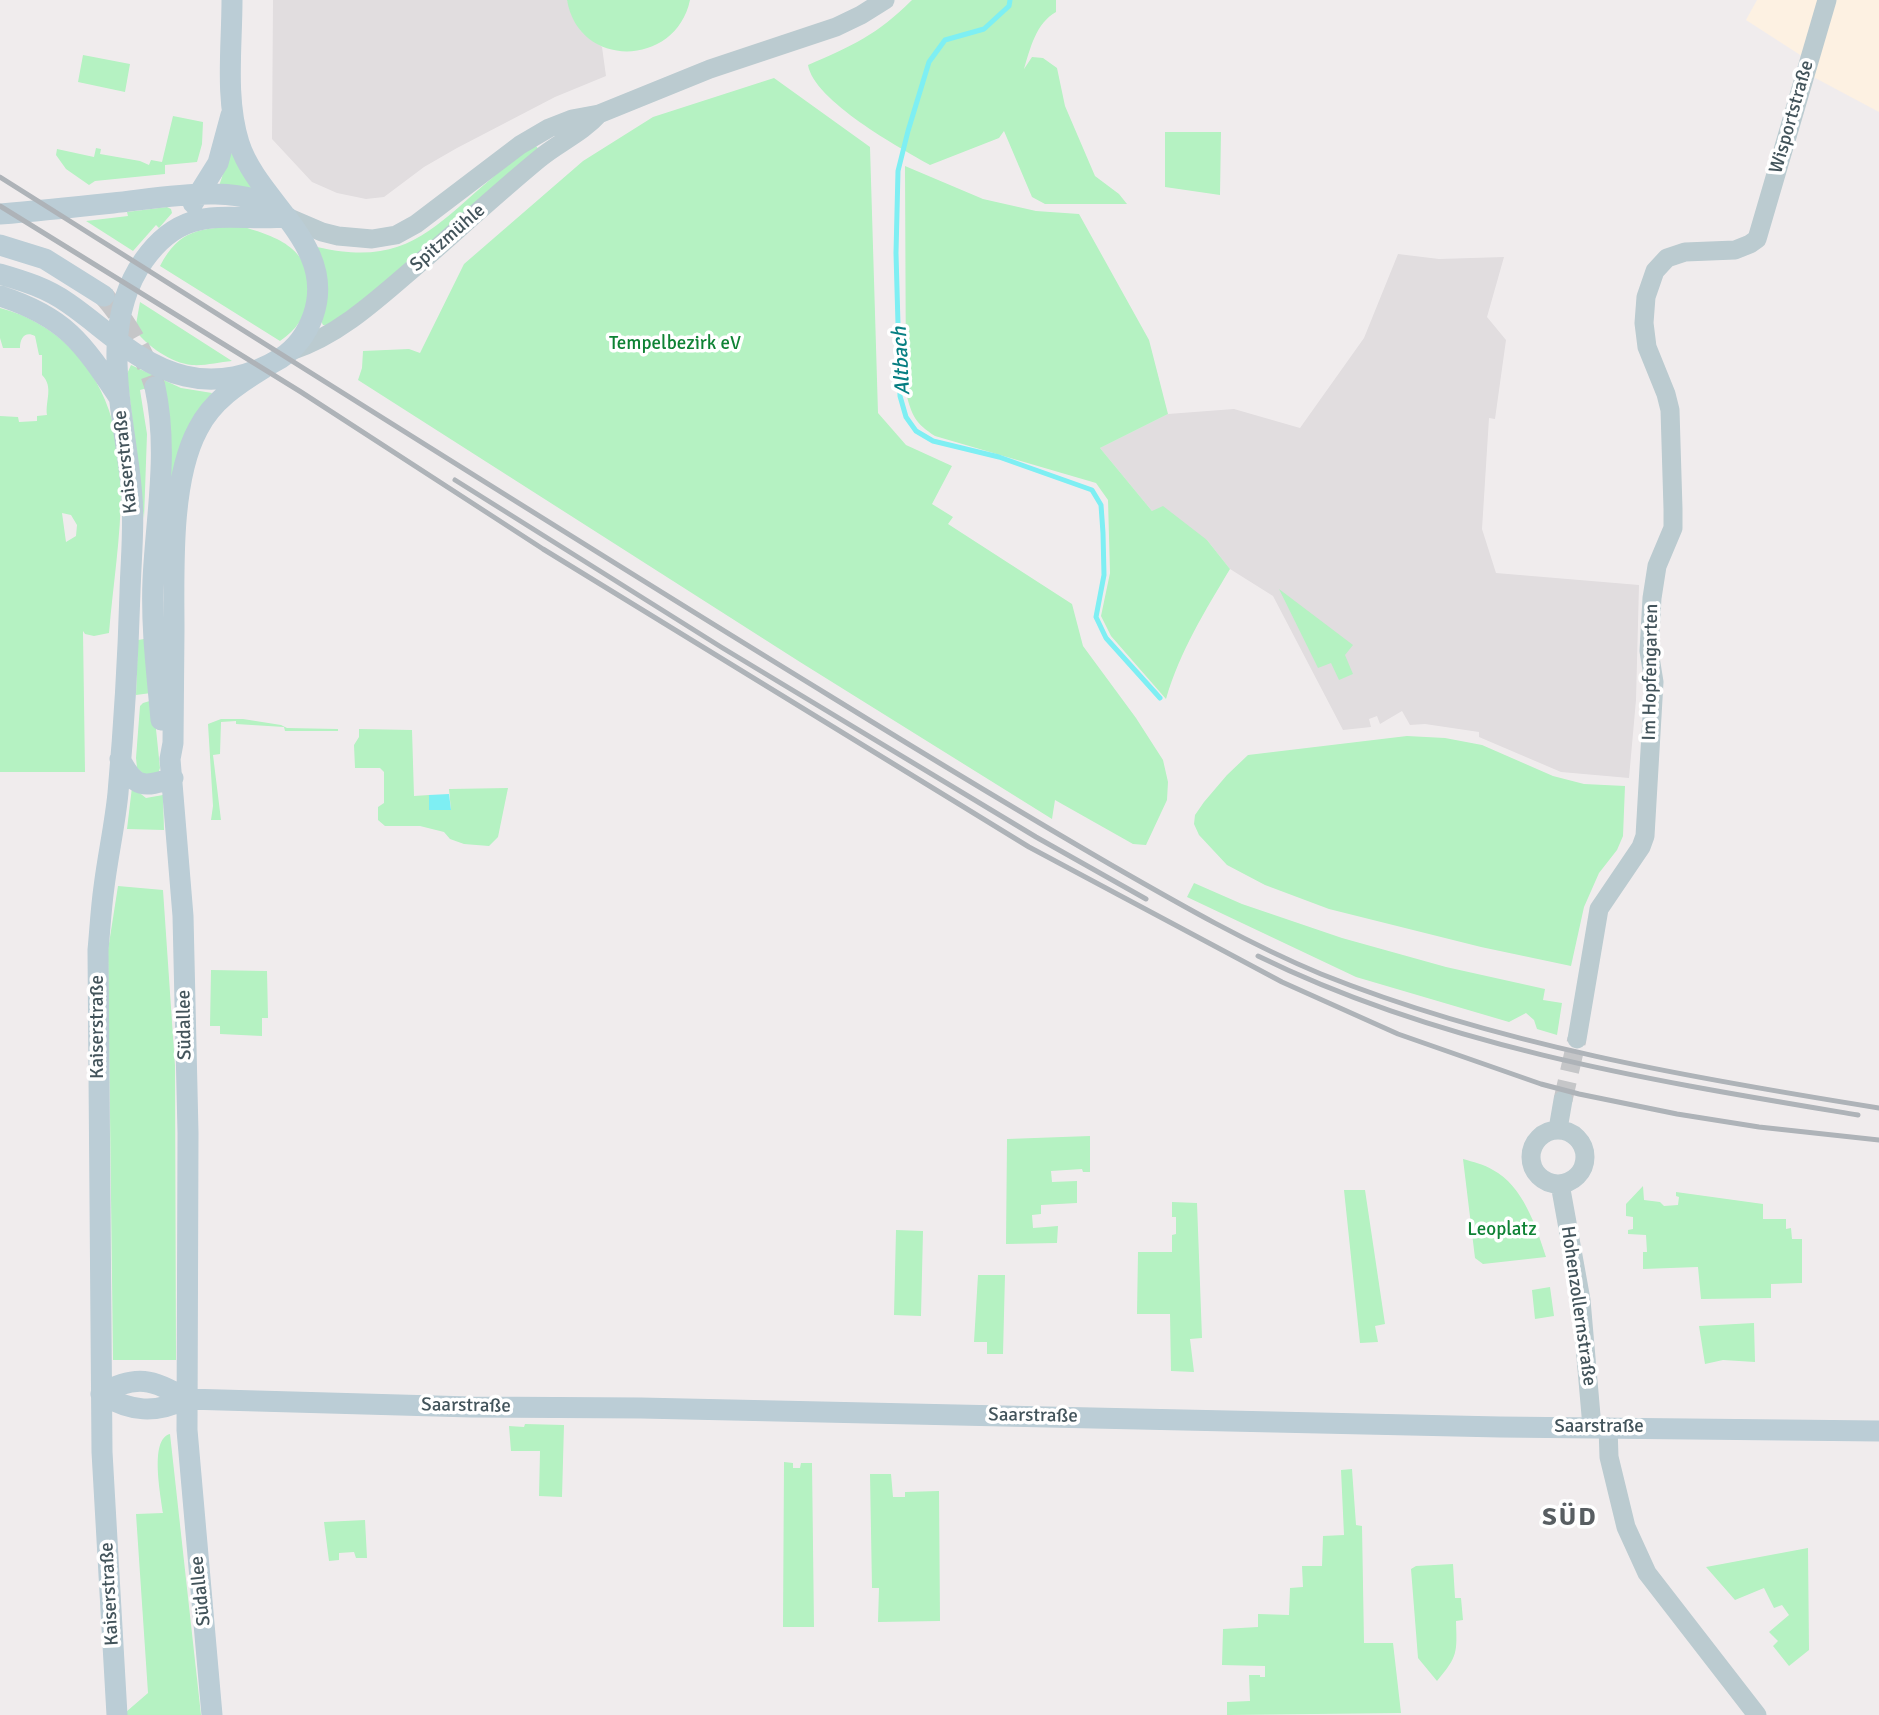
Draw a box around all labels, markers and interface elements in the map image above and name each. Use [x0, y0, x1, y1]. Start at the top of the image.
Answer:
street label: Wisportstraße [1765, 58, 1819, 176]
street label: Spitzmühle [406, 199, 490, 277]
water label: Altbach [888, 326, 916, 396]
park label: Tempelbezirk eV [609, 333, 741, 355]
street label: Kaiserstraße [109, 409, 143, 515]
street label: Im Hopfengarten [1638, 603, 1664, 741]
street label: Kaiserstraße [87, 975, 109, 1079]
street label: Südallee [173, 990, 197, 1060]
park label: Leoplatz [1467, 1219, 1537, 1241]
street label: Hohenzollernstraße [1555, 1224, 1601, 1388]
street label: Saarstraße [421, 1394, 511, 1418]
street label: Saarstraße [988, 1404, 1078, 1428]
street label: Saarstraße [1554, 1416, 1644, 1438]
district label: SÜD [1543, 1502, 1597, 1534]
street label: Kaiserstraße [96, 1542, 124, 1646]
street label: Südallee [186, 1555, 216, 1627]

